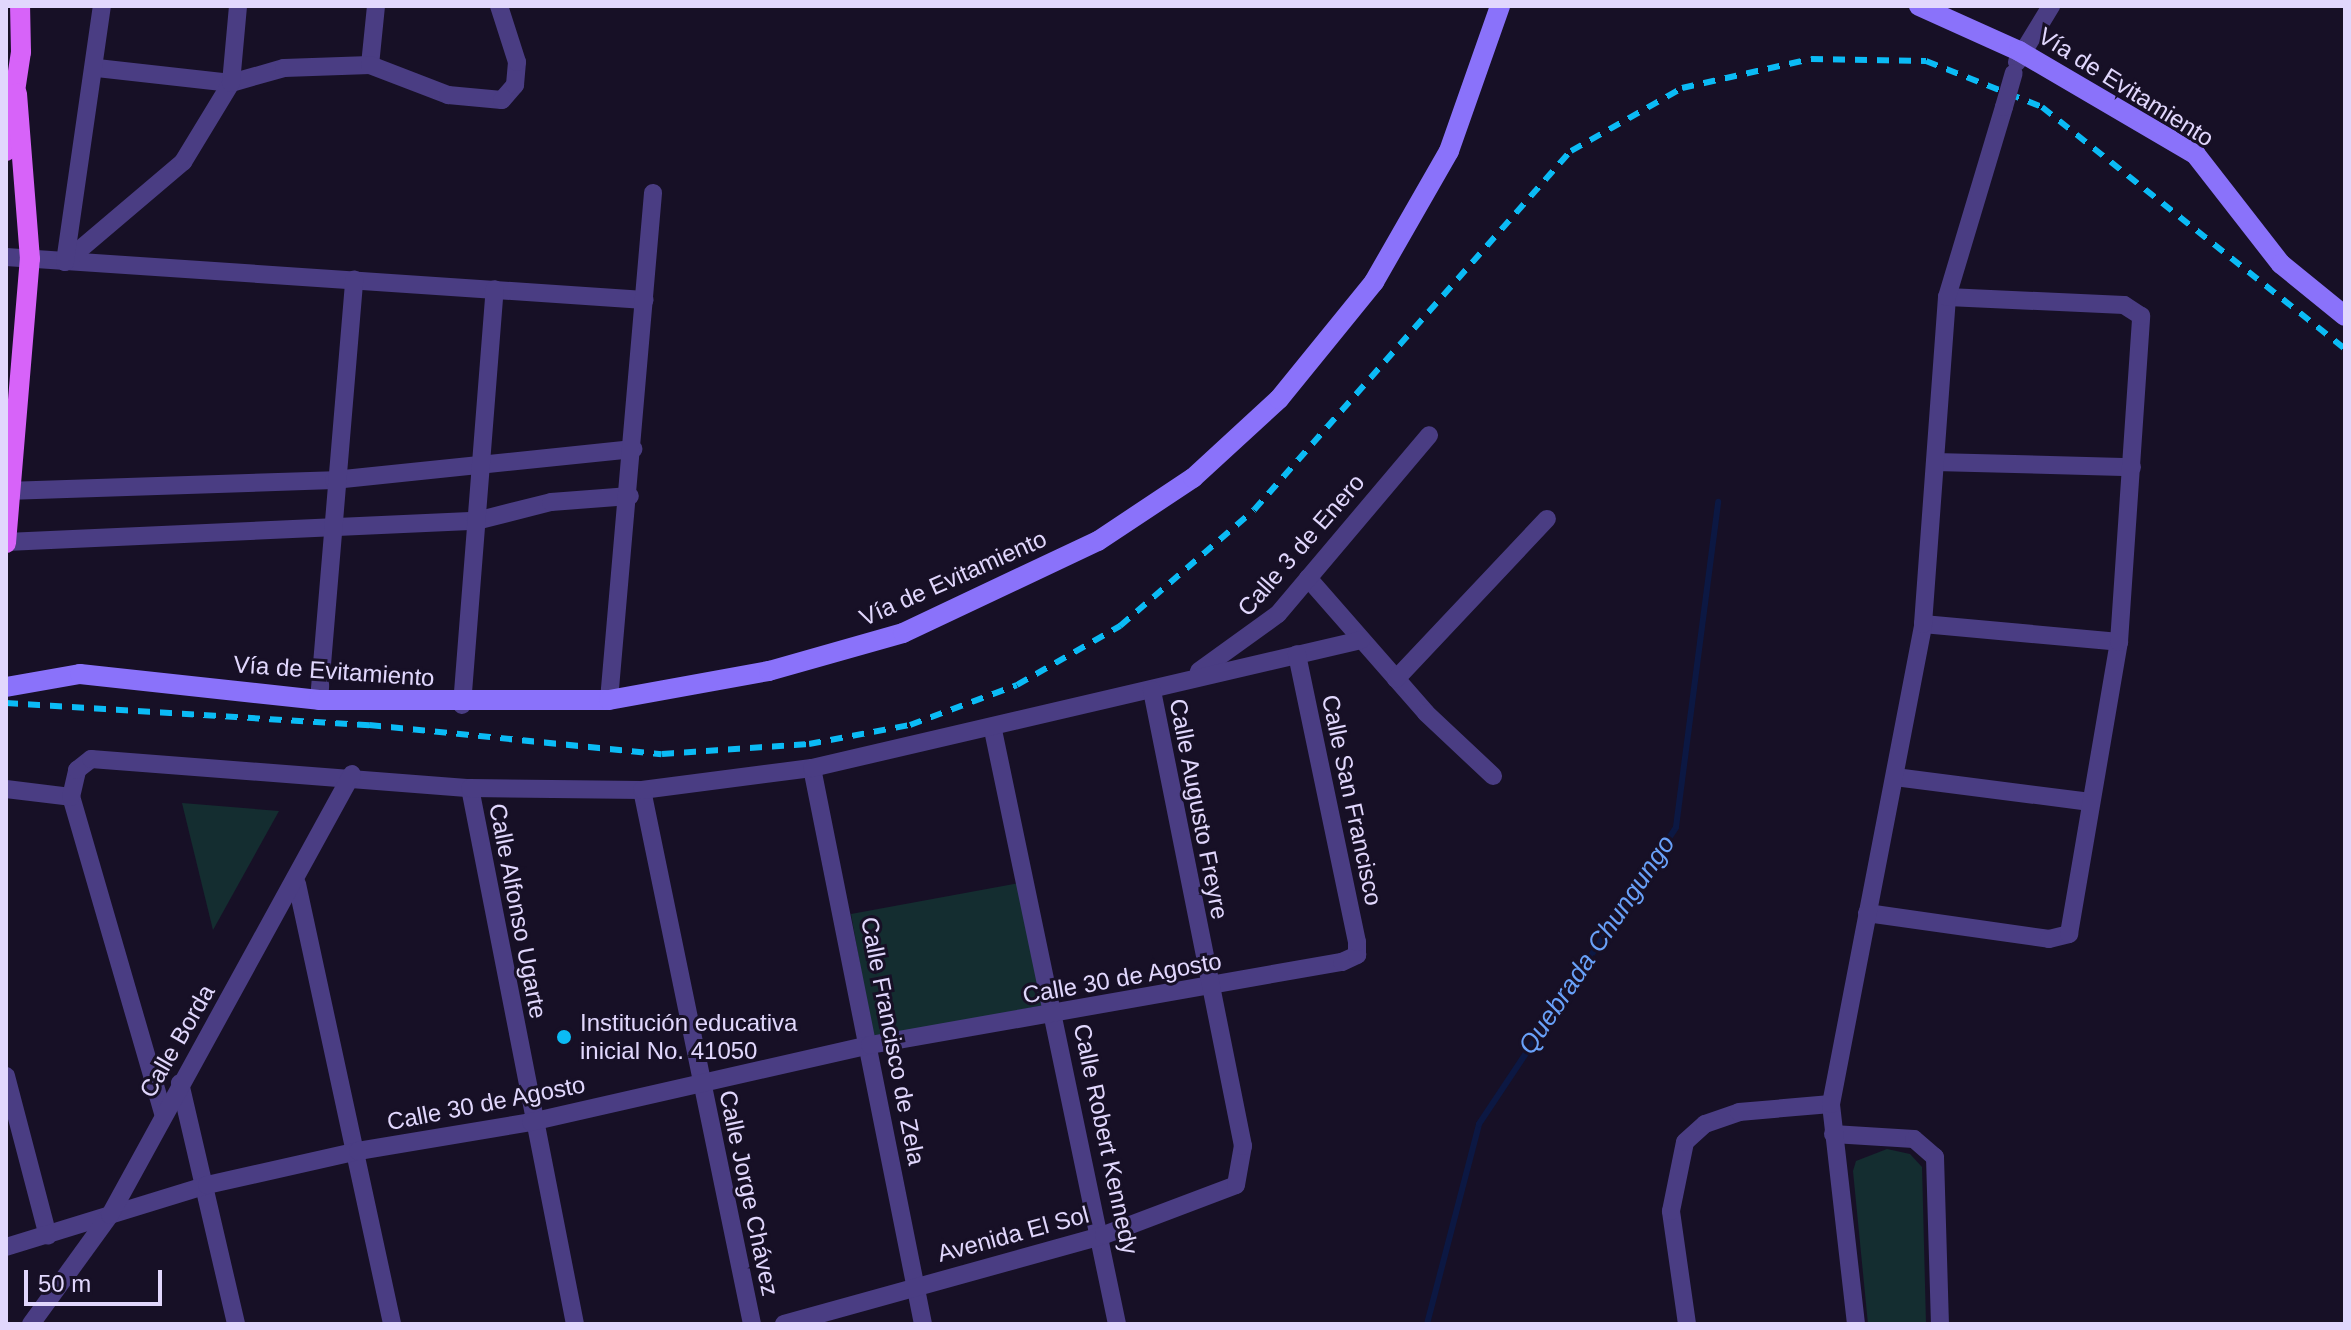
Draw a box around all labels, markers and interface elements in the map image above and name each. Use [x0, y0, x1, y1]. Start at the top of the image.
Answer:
street label: Vía de Evitamiento [2033, 21, 2219, 153]
street label: Calle 3 de Enero [1231, 468, 1371, 622]
street label: Vía de Evitamiento [855, 524, 1051, 632]
street label: Vía de Evitamiento [233, 650, 435, 692]
street label: Calle San Francisco [1316, 692, 1388, 908]
street label: Calle Augusto Freyre [1163, 696, 1235, 922]
street label: Calle Alfonso Ugarte [483, 800, 553, 1022]
water label: Quebrada Chungungo [1512, 830, 1682, 1060]
street label: Calle Francisco de Zela [855, 915, 931, 1167]
street label: Calle 30 de Agosto [1020, 946, 1224, 1010]
street label: Calle Borda [133, 979, 221, 1103]
place label: Institución educativa inicial No. 41050 [580, 1009, 797, 1065]
street label: Calle Robert Kennedy [1068, 1021, 1144, 1257]
marker: Institución educativa inicial No. 41050 [555, 1028, 573, 1046]
street label: Calle 30 de Agosto [384, 1070, 588, 1136]
street label: Calle Jorge Chávez [713, 1088, 785, 1298]
street label: Avenida El Sol [934, 1200, 1092, 1268]
scale bar [28, 1254, 166, 1304]
text: 50 m [38, 1270, 91, 1297]

